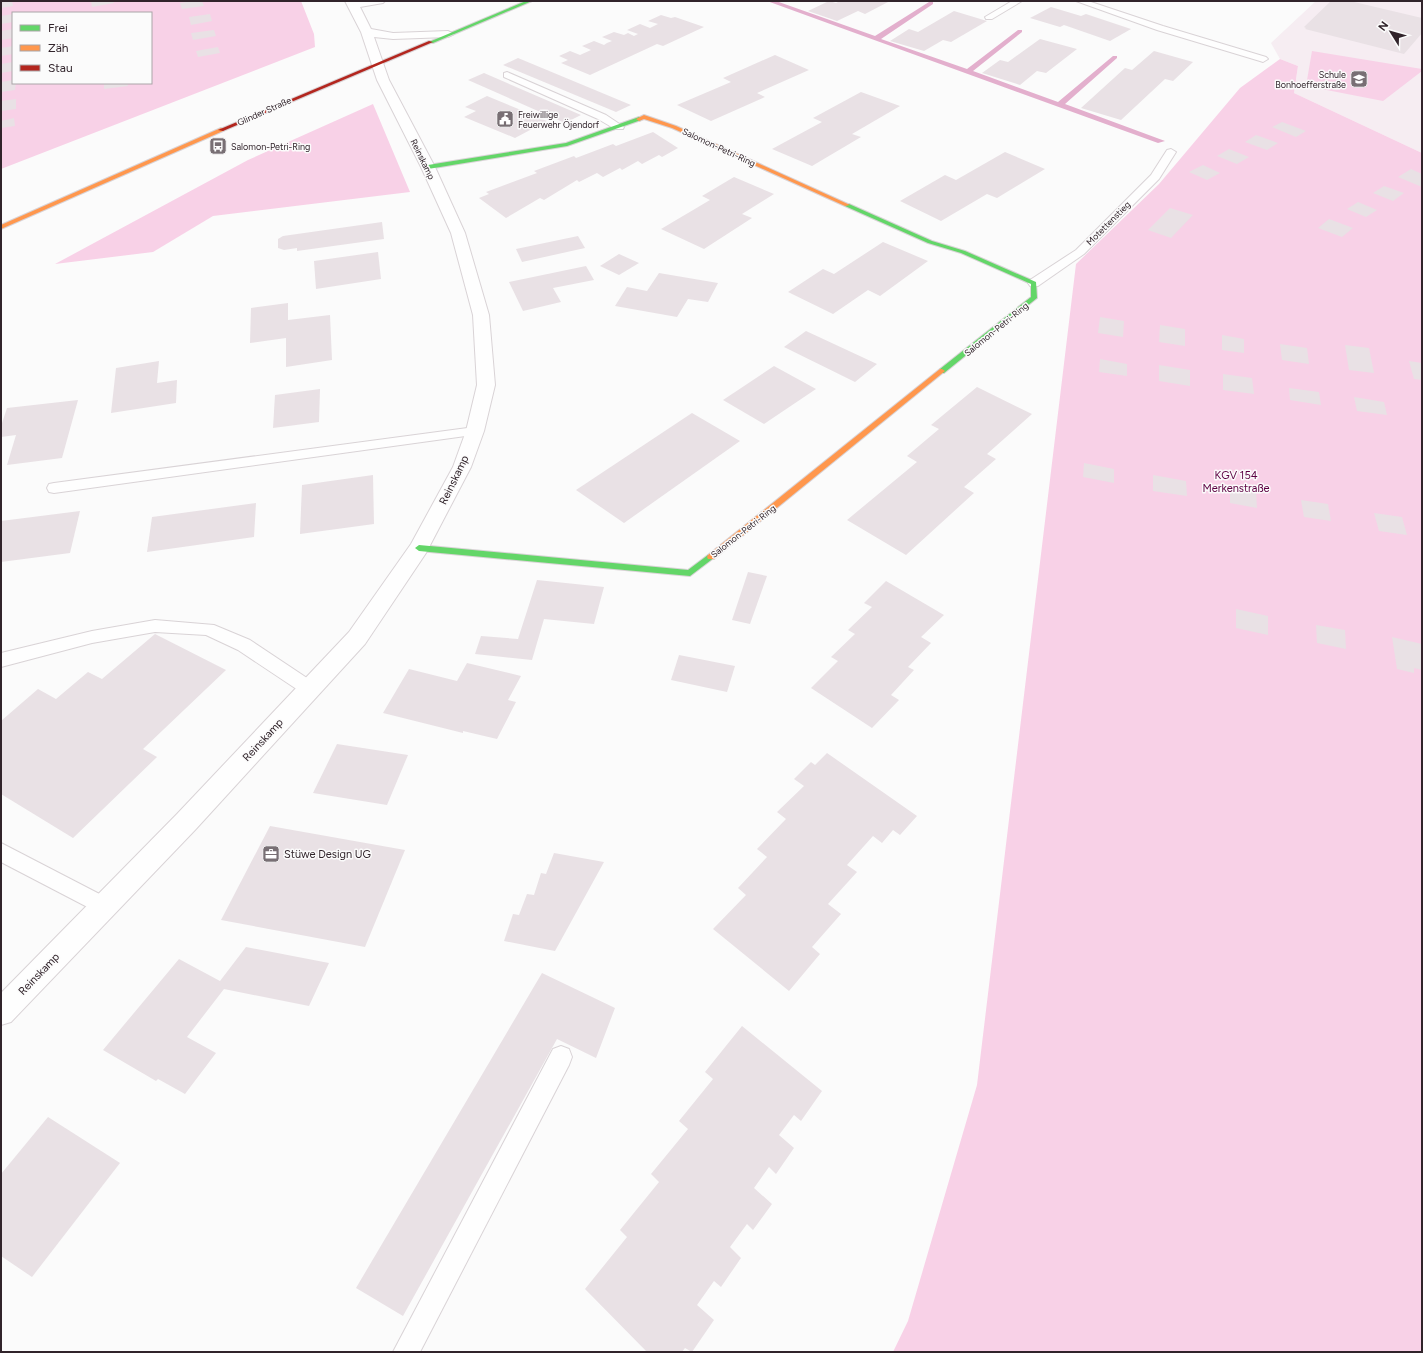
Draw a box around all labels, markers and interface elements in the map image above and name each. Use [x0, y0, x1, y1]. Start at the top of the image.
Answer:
legend [12, 12, 152, 84]
north arrow [1371, 12, 1411, 52]
text: N [1376, 19, 1391, 34]
text: Frei [48, 21, 68, 35]
text: Zäh [48, 41, 69, 55]
text: Stau [48, 61, 73, 75]
place label: Schule Bonhoefferstraße [1275, 69, 1346, 90]
school or university icon: Schule Bonhoefferstraße [1349, 69, 1369, 89]
street label: Glinder Straße [235, 94, 293, 128]
public building icon: Freiwillige Feuerwehr Öjendorf [495, 109, 515, 129]
place label: Freiwillige Feuerwehr Öjendorf [518, 109, 600, 130]
street label: Salomon-Petri-Ring [681, 125, 757, 169]
bus stop icon: Salomon-Petri-Ring [208, 136, 228, 156]
street label: Reinskamp [408, 137, 438, 181]
place label: Salomon-Petri-Ring [231, 141, 310, 152]
street label: Motettenstieg [1084, 199, 1132, 247]
street label: Salomon-Petri-Ring [962, 300, 1030, 358]
street label: Reinskamp [436, 453, 472, 507]
park label: KGV 154 Merkenstraße [1202, 469, 1270, 495]
street label: Salomon-Petri-Ring [708, 502, 778, 560]
street label: Reinskamp [240, 716, 286, 764]
office icon: Stüwe Design UG [261, 844, 281, 864]
place label: Stüwe Design UG [284, 848, 371, 861]
street label: Reinskamp [16, 950, 63, 998]

